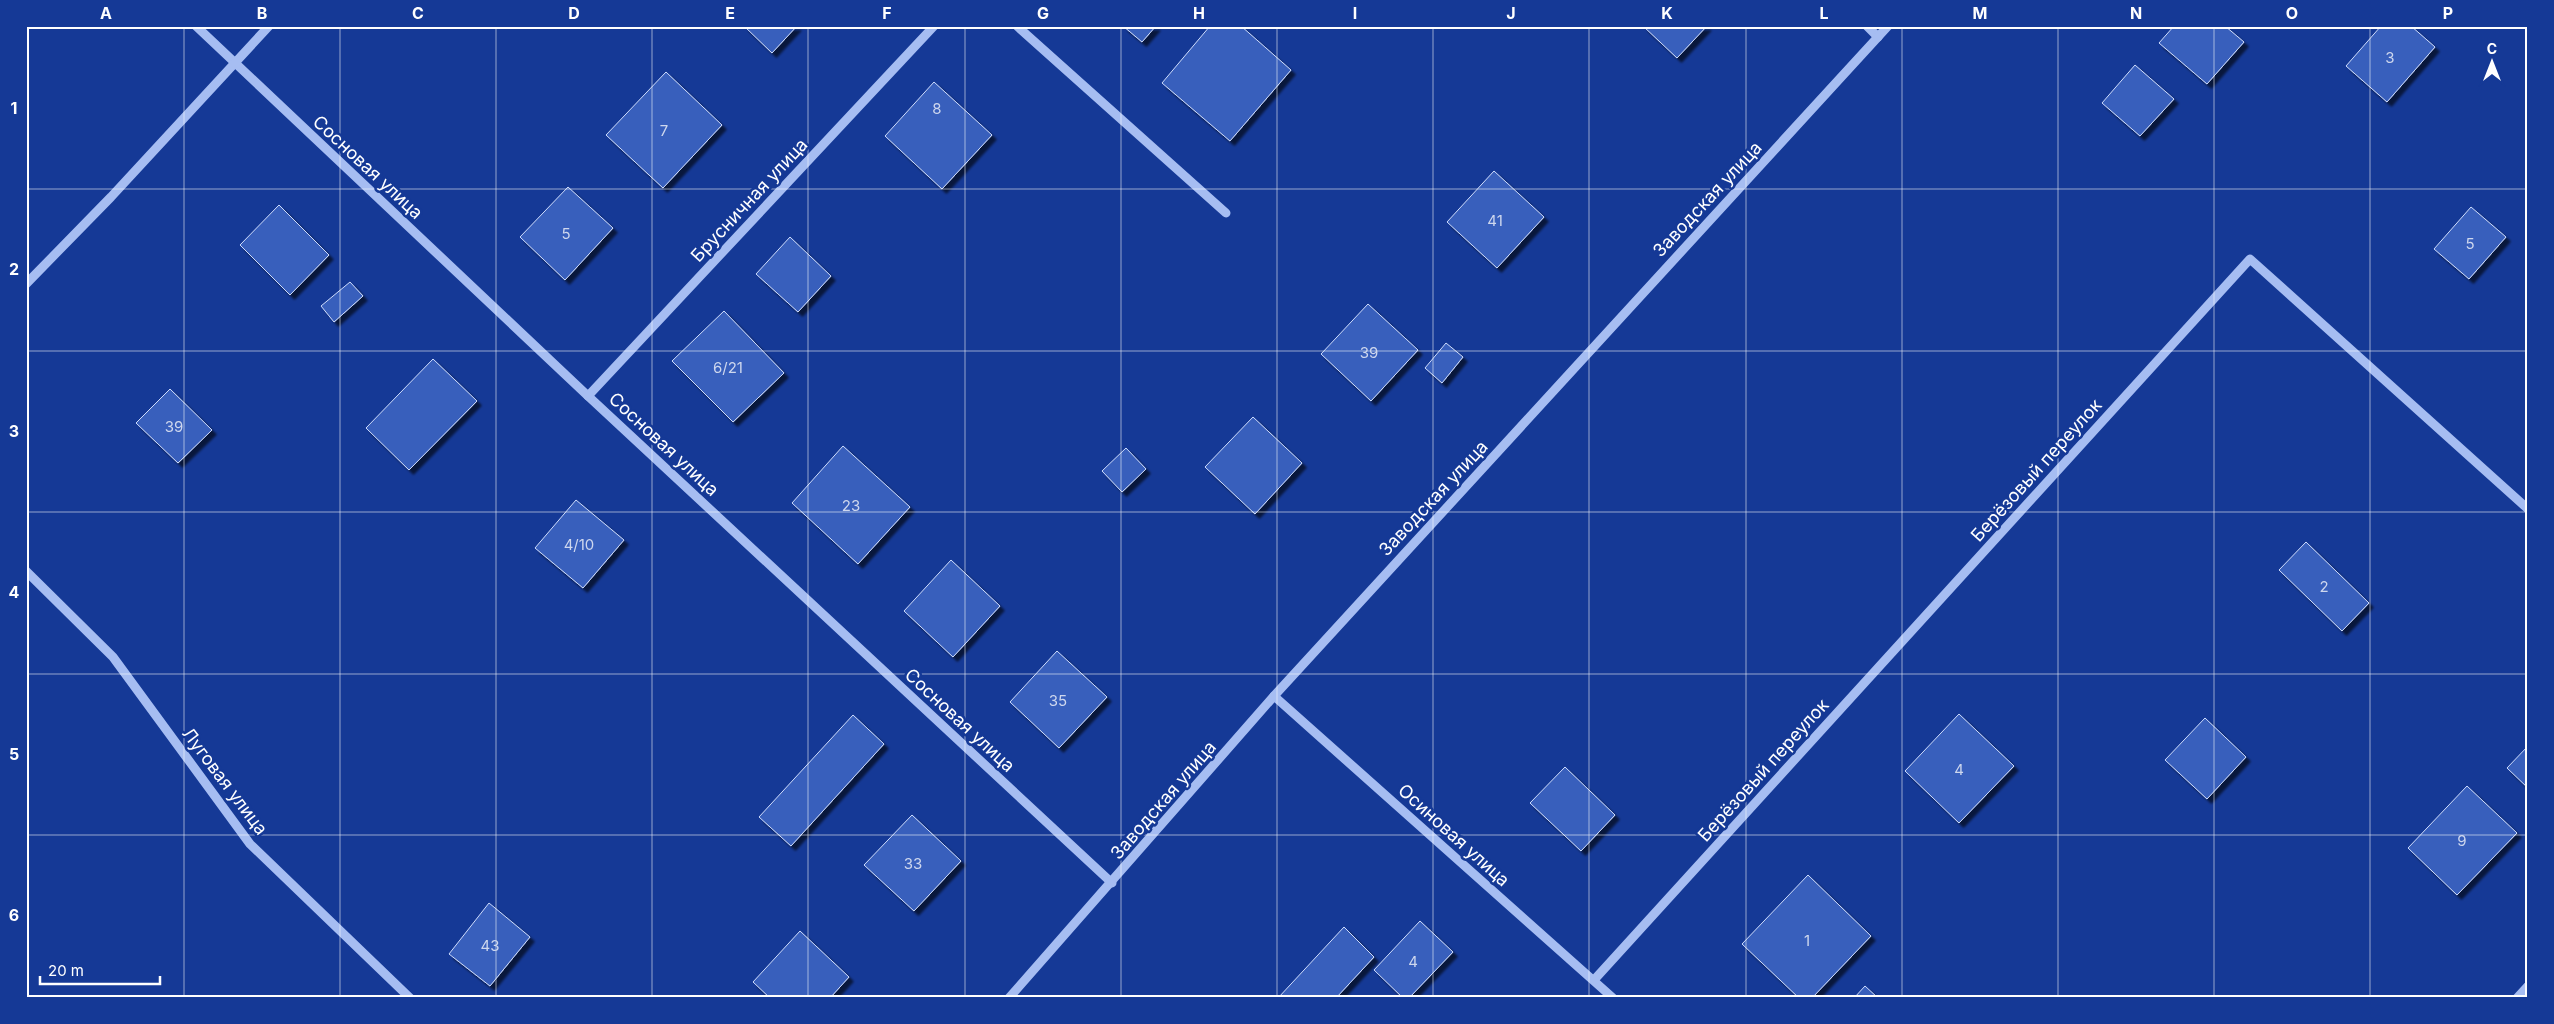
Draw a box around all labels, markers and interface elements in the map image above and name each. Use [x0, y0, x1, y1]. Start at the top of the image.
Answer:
text: A [100, 3, 112, 23]
text: B [257, 3, 267, 23]
text: C [412, 3, 424, 23]
text: D [568, 3, 580, 23]
text: E [725, 3, 735, 23]
text: F [882, 3, 892, 23]
text: G [1037, 3, 1049, 23]
text: H [1193, 3, 1205, 23]
text: I [1353, 3, 1357, 23]
text: J [1506, 3, 1516, 23]
text: K [1661, 3, 1673, 23]
text: L [1819, 3, 1829, 23]
text: M [1973, 3, 1987, 23]
text: N [2130, 3, 2142, 23]
text: O [2286, 3, 2298, 23]
text: P [2443, 3, 2453, 23]
north arrow [2466, 38, 2516, 88]
text: С [2487, 40, 2497, 57]
house number: 3 [2385, 48, 2395, 67]
text: 1 [11, 98, 17, 118]
house number: 8 [932, 99, 942, 118]
street label: Сосновая улица [309, 111, 427, 223]
house number: 7 [660, 121, 668, 140]
street label: Брусничная улица [686, 134, 812, 266]
street label: Заводская улица [1648, 137, 1766, 261]
house number: 41 [1487, 211, 1503, 230]
house number: 5 [561, 224, 571, 243]
house number: 5 [2465, 234, 2475, 253]
text: 2 [9, 259, 19, 279]
house number: 39 [1360, 343, 1378, 362]
house number: 6/21 [713, 358, 743, 377]
street label: Сосновая улица [605, 388, 723, 500]
street label: Берёзовый переулок [1966, 394, 2106, 546]
house number: 39 [165, 417, 183, 436]
text: 3 [9, 421, 19, 441]
street label: Заводская улица [1374, 436, 1492, 560]
house number: 23 [842, 496, 860, 515]
house number: 4/10 [564, 535, 594, 554]
house number: 2 [2319, 577, 2329, 596]
text: 4 [9, 582, 20, 602]
street label: Сосновая улица [901, 664, 1019, 776]
house number: 35 [1049, 691, 1067, 710]
street label: Берёзовый переулок [1693, 694, 1833, 846]
street label: Луговая улица [178, 723, 272, 839]
street label: Заводская улица [1106, 737, 1220, 863]
text: 5 [9, 744, 19, 764]
house number: 4 [1954, 760, 1964, 779]
street label: Осиновая улица [1394, 779, 1514, 891]
house number: 9 [2457, 831, 2467, 850]
house number: 33 [904, 854, 922, 873]
text: 6 [9, 905, 19, 925]
house number: 1 [1804, 931, 1810, 950]
house number: 43 [481, 936, 499, 955]
house number: 4 [1408, 952, 1418, 971]
scale bar [40, 954, 160, 986]
text: 20 m [48, 961, 84, 980]

